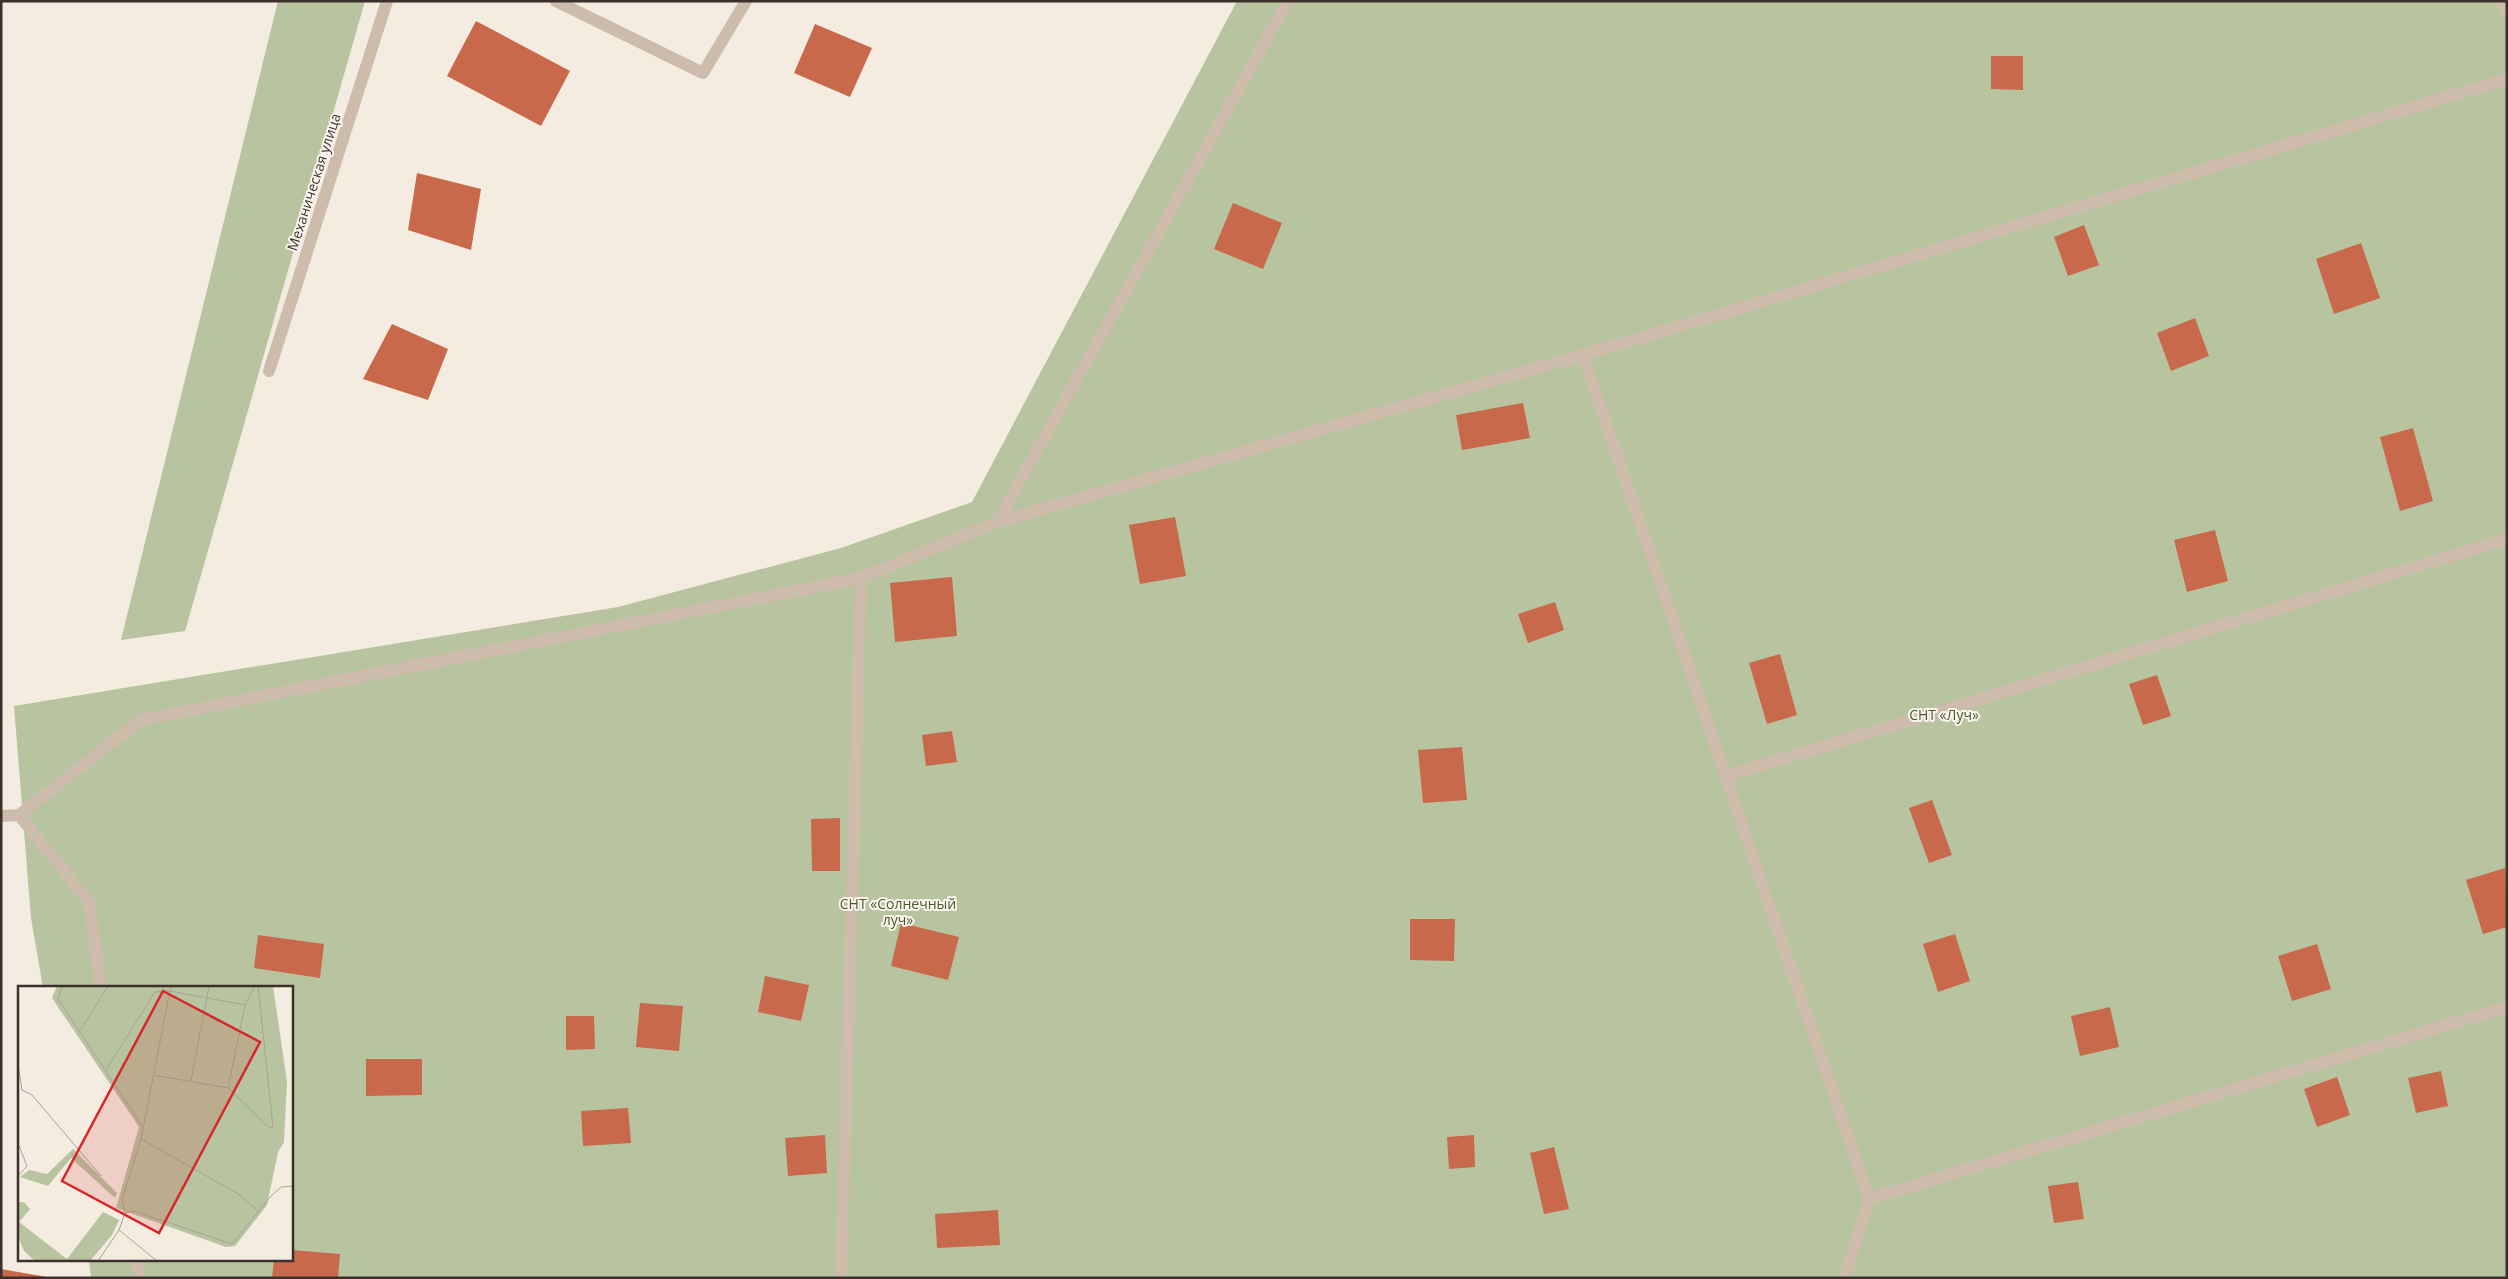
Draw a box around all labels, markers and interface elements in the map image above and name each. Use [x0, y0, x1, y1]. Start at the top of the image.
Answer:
street label: Механическая улица [282, 111, 345, 253]
park label: СНТ «Луч» [1909, 705, 1979, 724]
park label: СНТ «Солнечный луч» [840, 894, 956, 929]
inset map [18, 986, 292, 1262]

